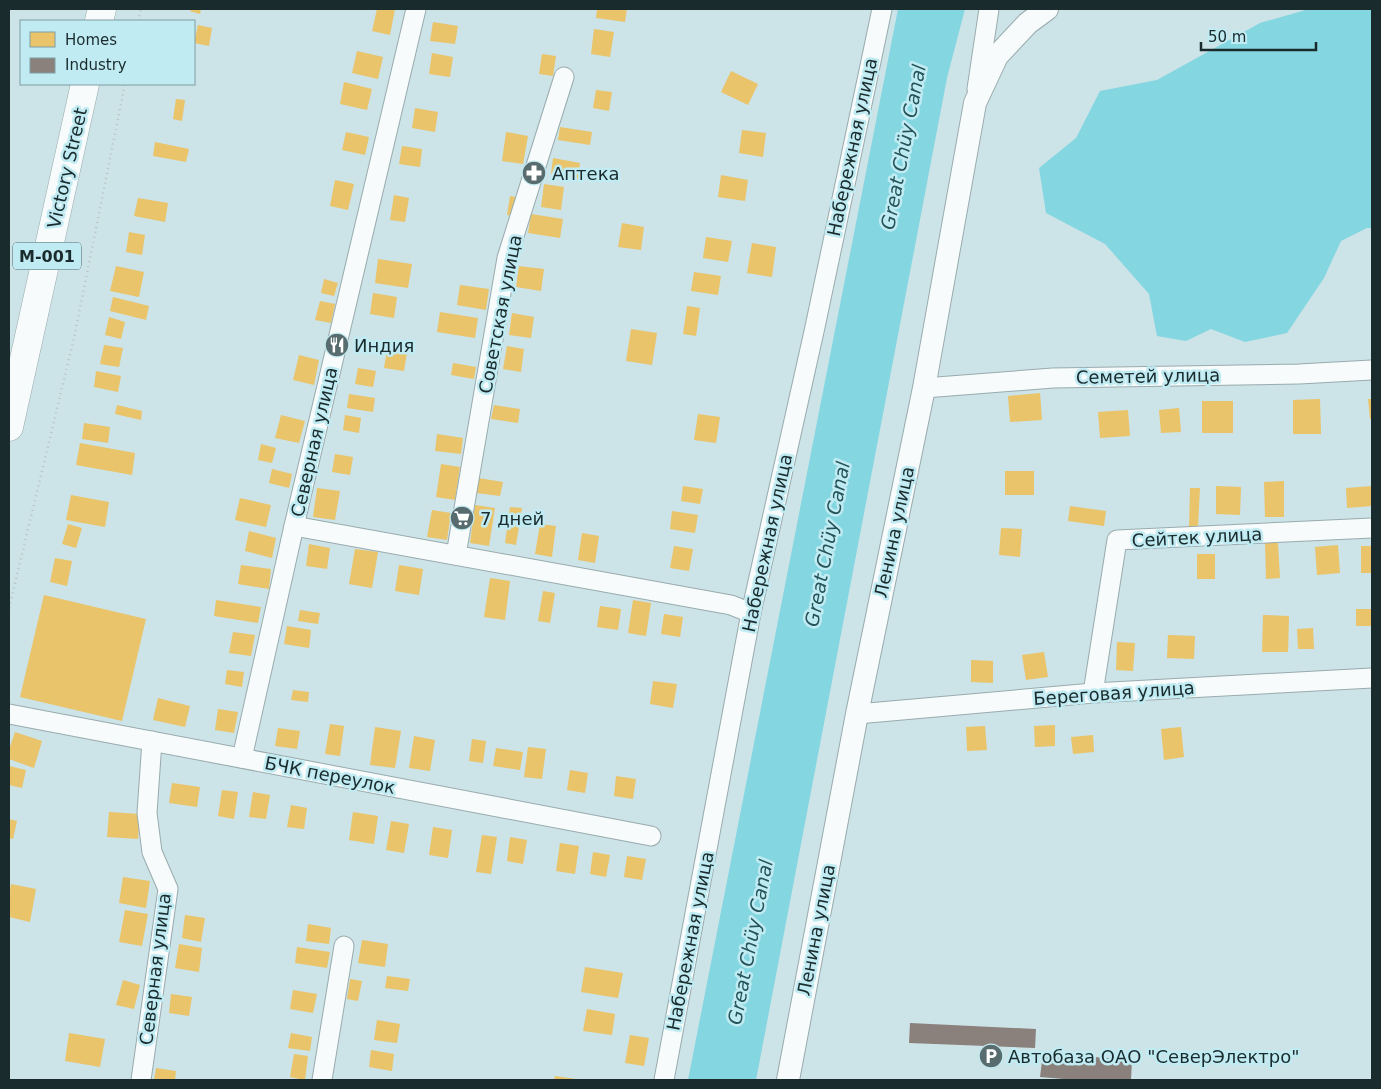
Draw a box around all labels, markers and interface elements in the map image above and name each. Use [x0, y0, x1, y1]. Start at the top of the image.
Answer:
legend [20, 20, 195, 85]
scale bar [1201, 20, 1316, 52]
text: 50 m [1208, 28, 1246, 46]
text: Homes [65, 31, 117, 49]
text: Industry [65, 56, 127, 74]
street label: Набережная улица [823, 56, 881, 238]
water label: Great Chüy Canal [876, 62, 930, 231]
street label: Victory Street [43, 106, 91, 230]
pharmacy icon: Аптека [521, 160, 547, 186]
place label: Аптека [552, 163, 620, 184]
street label: Советская улица [474, 233, 526, 395]
road number: М-001 [13, 242, 81, 270]
restaurant icon: Индия [324, 332, 350, 358]
place label: Индия [354, 335, 414, 356]
street label: Семетей улица [1076, 364, 1220, 388]
street label: Северная улица [287, 365, 341, 519]
street label: Набережная улица [738, 452, 796, 634]
water label: Great Chüy Canal [800, 459, 854, 628]
street label: Ленина улица [870, 464, 918, 600]
supermarket icon: 7 дней [449, 505, 475, 531]
place label: 7 дней [480, 508, 544, 529]
street label: Сейтек улица [1131, 523, 1263, 551]
street label: Береговая улица [1033, 677, 1195, 709]
street label: БЧК переулок [263, 752, 397, 798]
street label: Набережная улица [662, 850, 718, 1032]
water label: Great Chüy Canal [723, 857, 777, 1026]
street label: Ленина улица [793, 862, 839, 998]
street label: Северная улица [135, 892, 175, 1046]
parking icon: Автобаза ОАО "СеверЭлектро" [978, 1043, 1004, 1069]
place label: Автобаза ОАО "СеверЭлектро" [1008, 1046, 1300, 1067]

